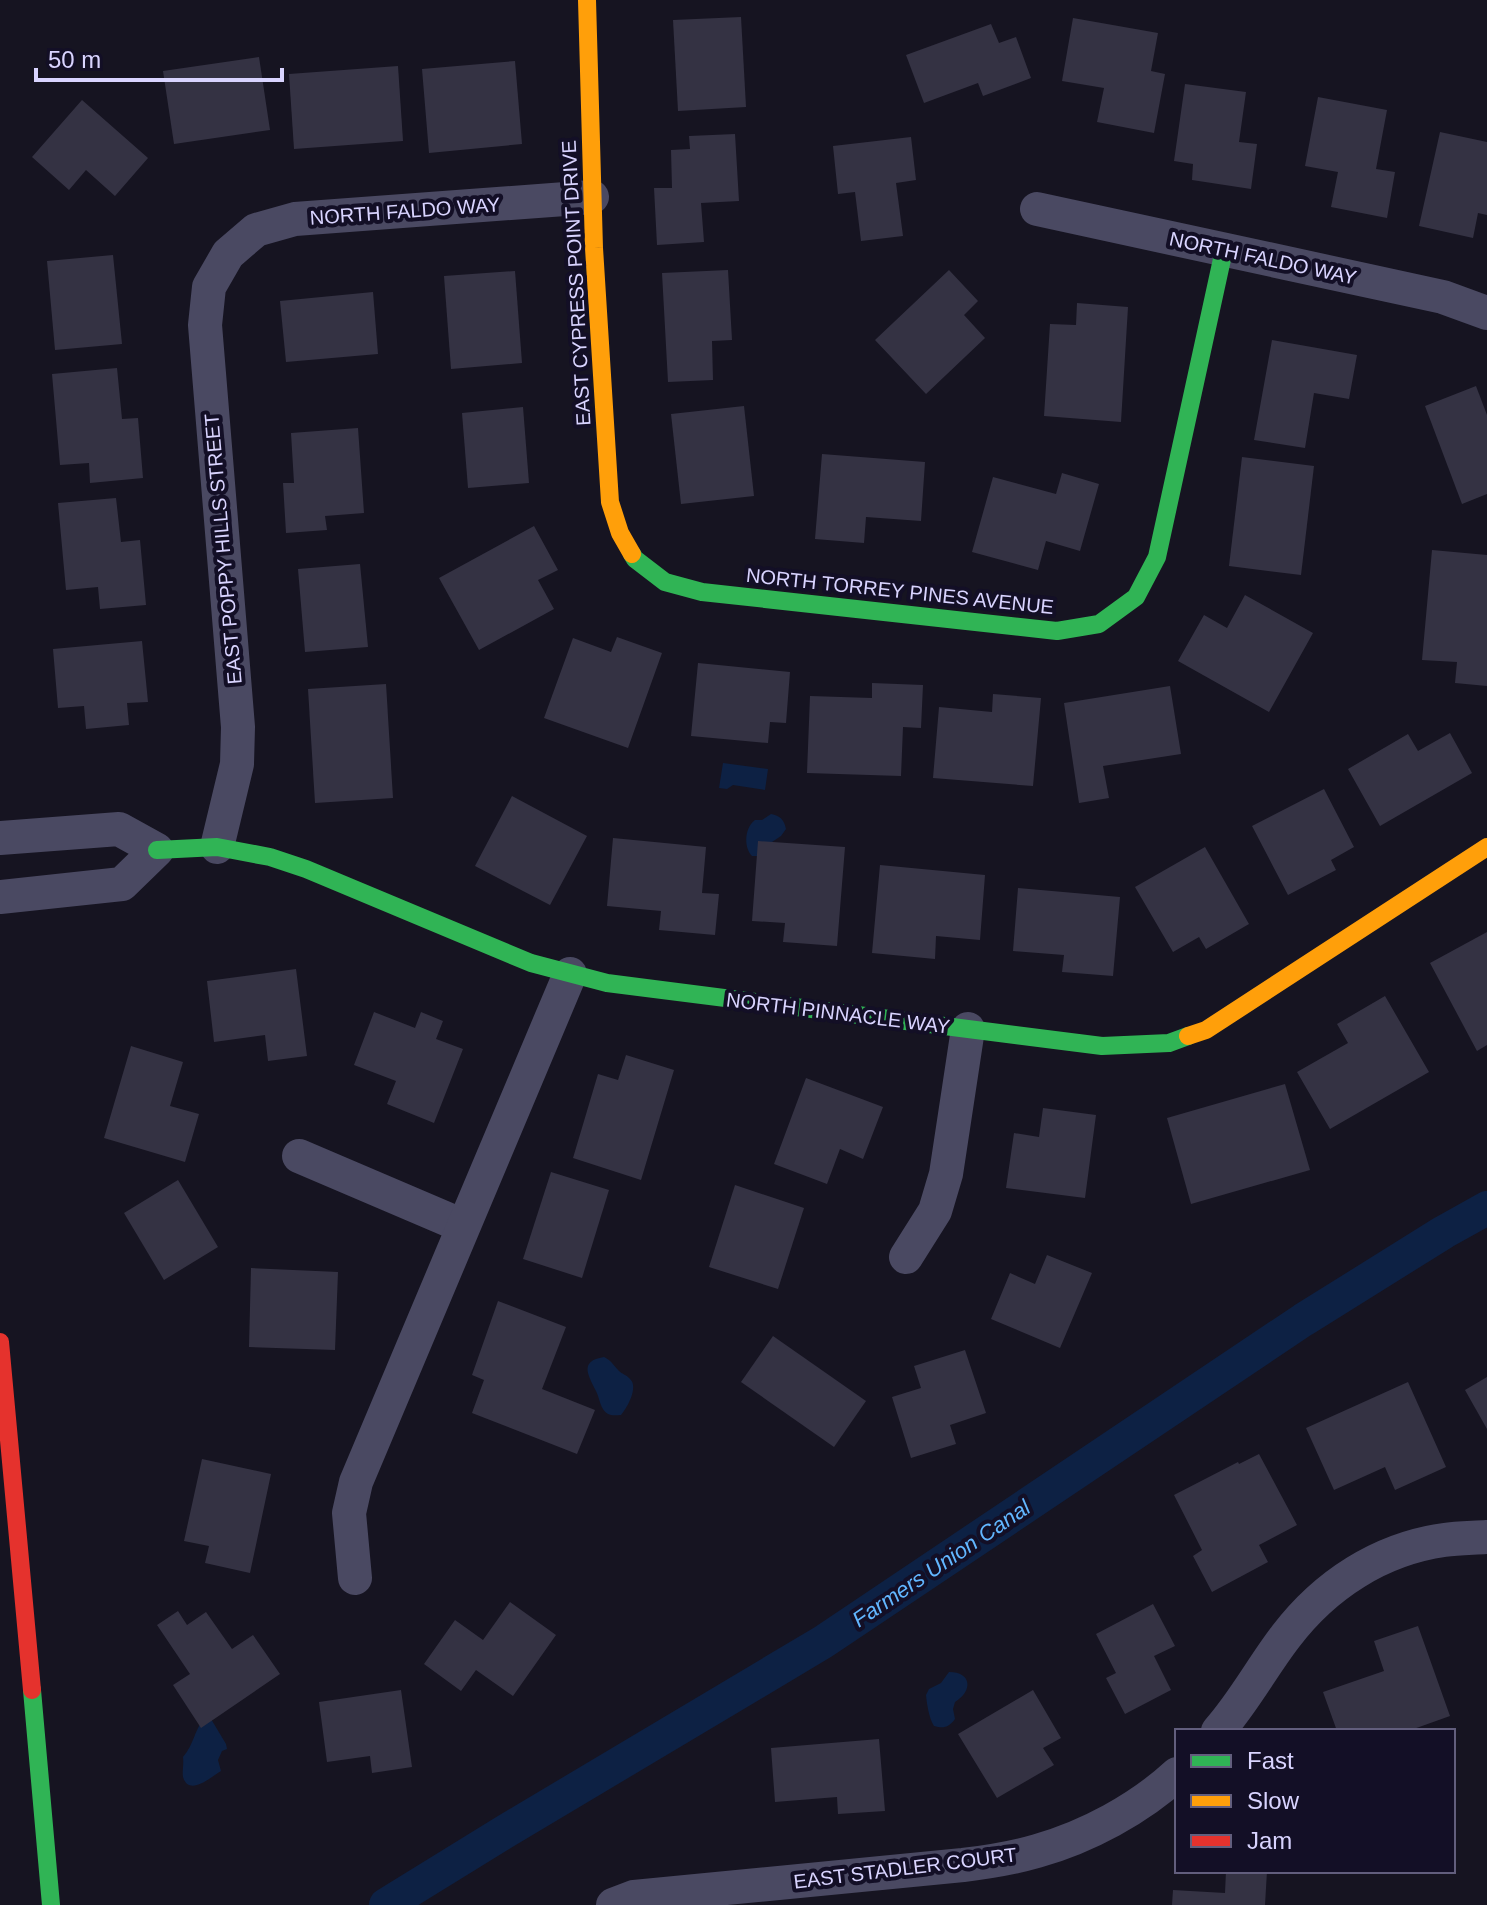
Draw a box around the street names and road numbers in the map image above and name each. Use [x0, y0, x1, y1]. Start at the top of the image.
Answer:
street label: EAST CYPRESS POINT DRIVE [558, 140, 594, 426]
street label: NORTH FALDO WAY [309, 193, 501, 229]
street label: NORTH FALDO WAY [1167, 227, 1359, 289]
street label: EAST POPPY HILLS STREET [200, 413, 246, 685]
street label: NORTH TORREY PINES AVENUE [745, 564, 1055, 618]
street label: NORTH PINNACLE WAY [725, 988, 951, 1038]
street label: EAST STADLER COURT [792, 1843, 1018, 1893]

